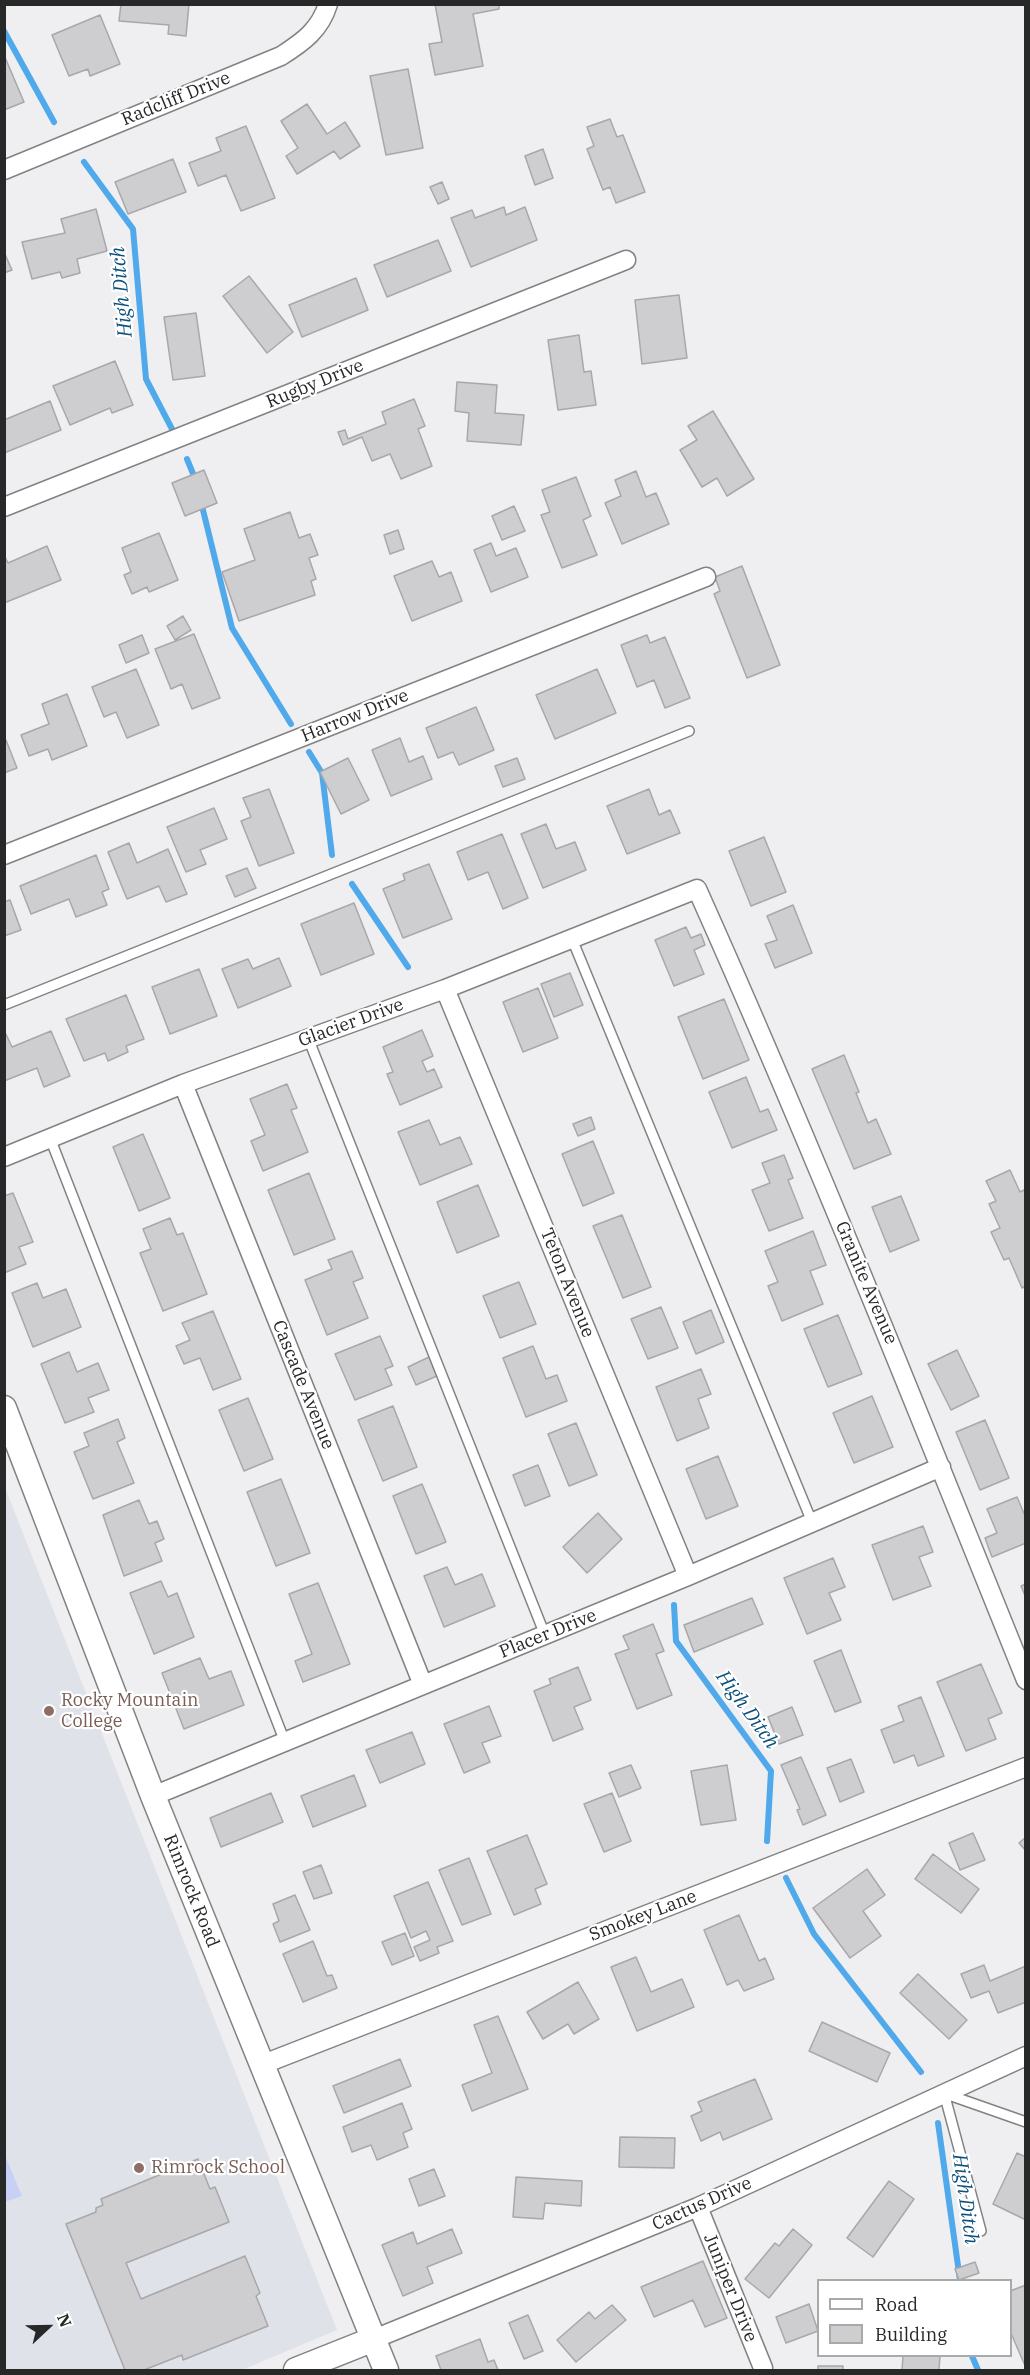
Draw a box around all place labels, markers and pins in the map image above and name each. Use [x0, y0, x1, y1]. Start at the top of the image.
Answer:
place label: Rocky Mountain College [61, 1690, 199, 1732]
marker: Rocky Mountain College [42, 1704, 56, 1718]
place label: Rimrock School [151, 2157, 285, 2179]
marker: Rimrock School [132, 2161, 146, 2175]

